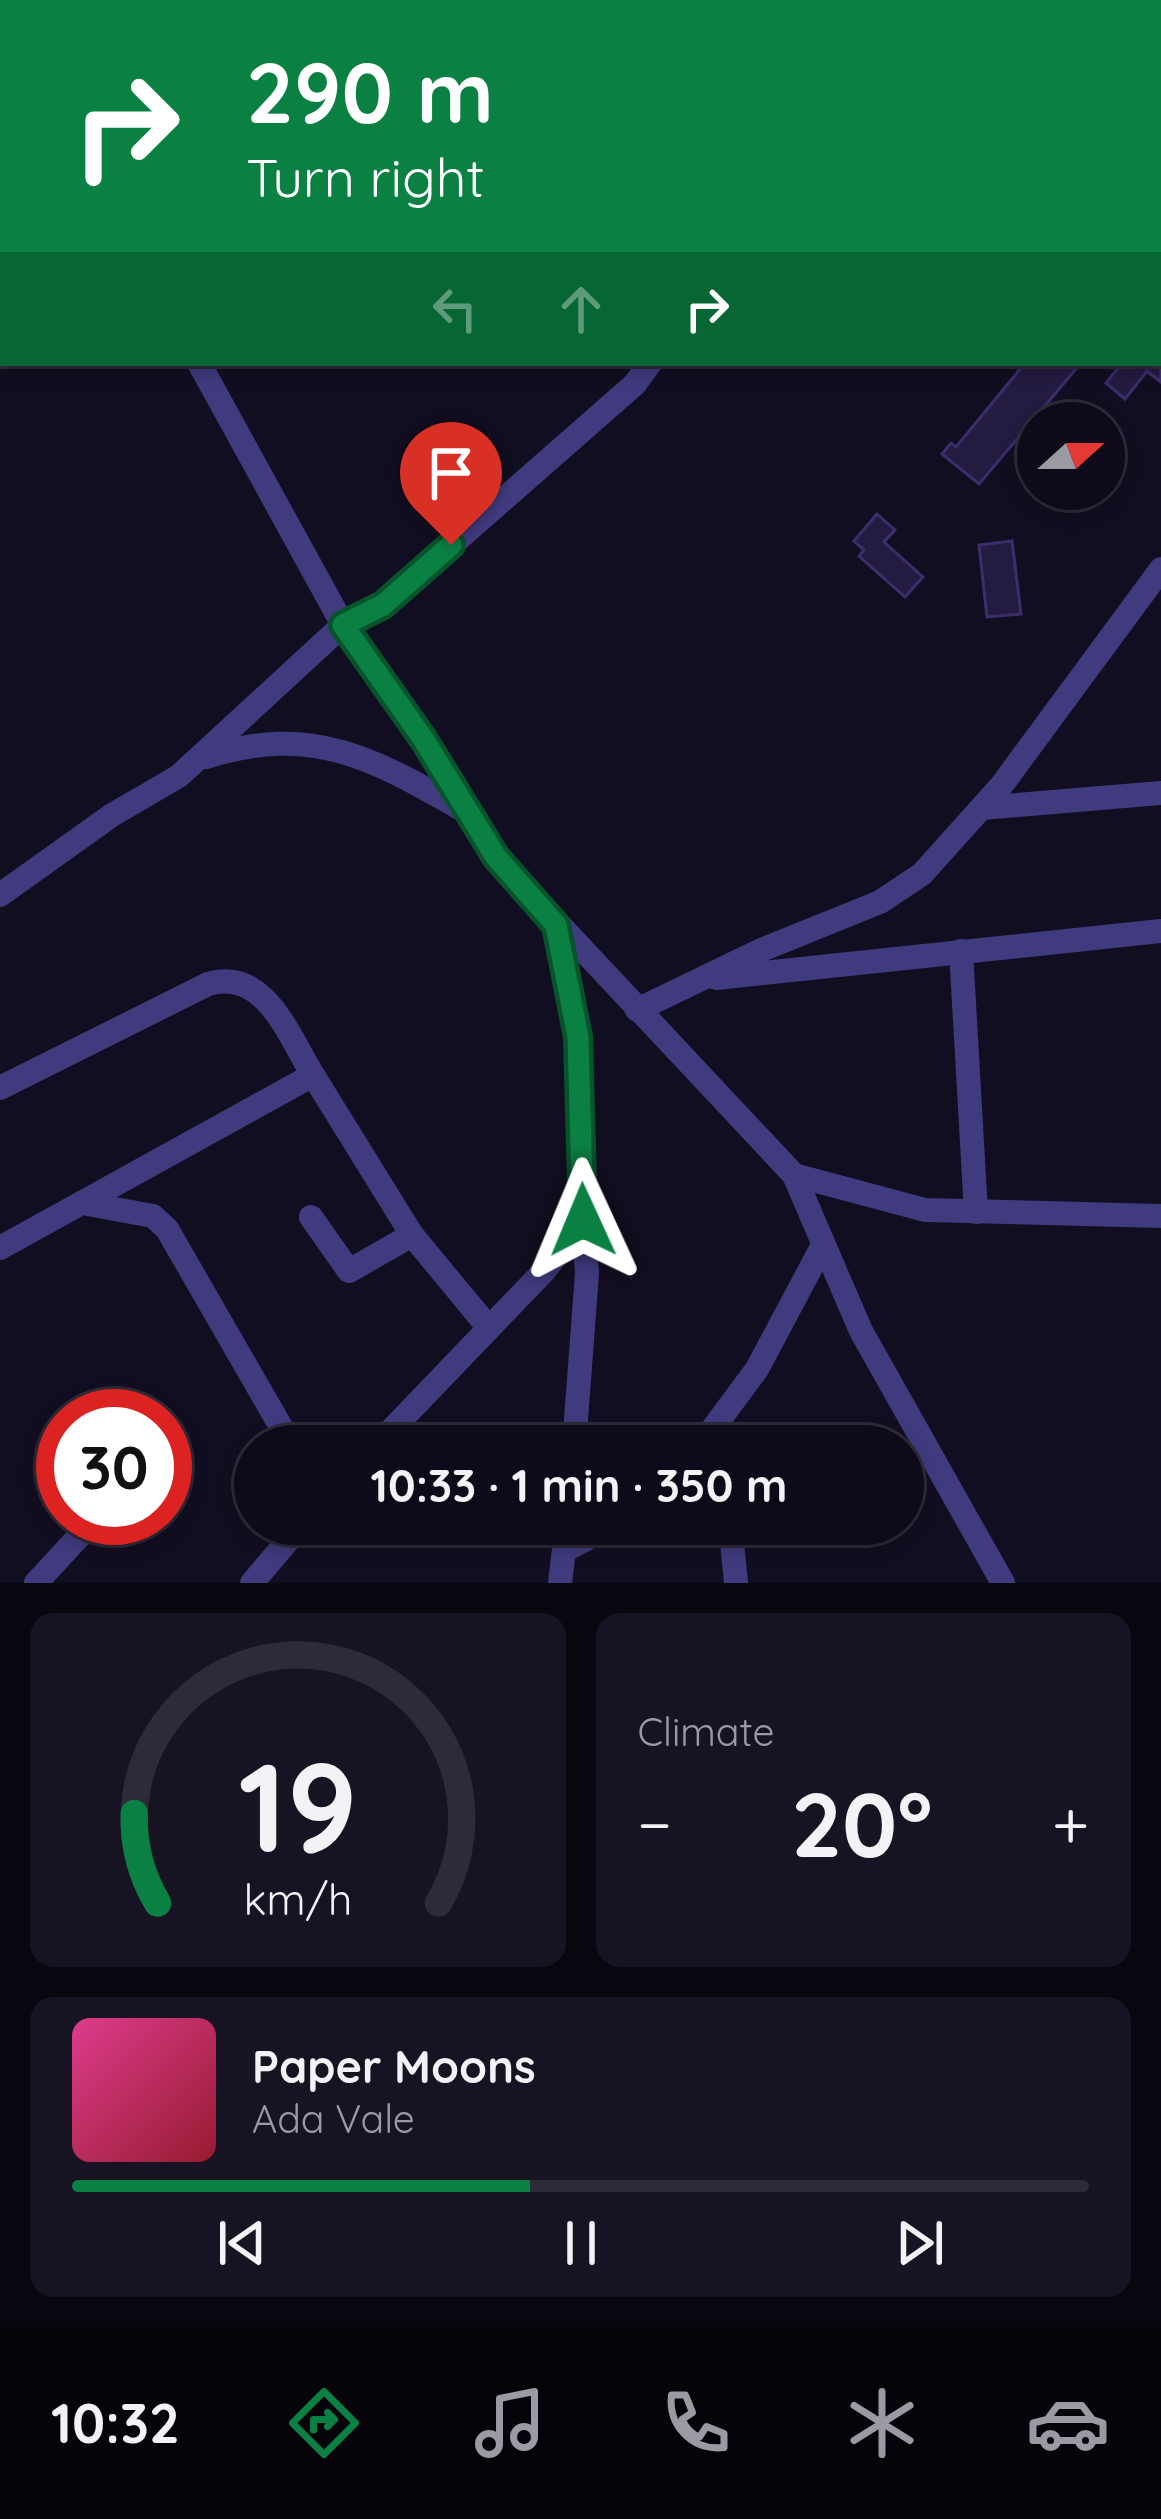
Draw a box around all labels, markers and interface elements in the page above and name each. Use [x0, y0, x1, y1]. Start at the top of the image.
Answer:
text: 290 m [246, 39, 494, 144]
icon: right [48, 48, 204, 204]
text: Turn right [246, 143, 485, 211]
icon: left [422, 276, 488, 342]
icon: ahead [548, 276, 614, 342]
icon: right [674, 276, 740, 342]
north arrow [1017, 402, 1125, 510]
map controls [1017, 402, 1125, 510]
pin [400, 422, 502, 545]
icon: arrive [418, 440, 484, 506]
position arrow [520, 1157, 646, 1283]
speed limit sign: 30 [36, 1389, 192, 1545]
text: 10:33 · 1 min · 350 m [371, 1457, 787, 1513]
text: Climate [638, 1707, 775, 1756]
text: 19 [238, 1727, 357, 1883]
text: 20° [791, 1767, 933, 1880]
text: − [638, 1782, 672, 1865]
text: + [1052, 1782, 1089, 1865]
text: km/h [243, 1872, 352, 1926]
text: Paper Moons [252, 2038, 536, 2094]
text: Ada Vale [252, 2094, 415, 2143]
icon: previous [209, 2210, 275, 2276]
icon: pause [548, 2210, 614, 2276]
icon: next [887, 2210, 953, 2276]
icon: directions [282, 2381, 366, 2465]
icon: music [468, 2381, 552, 2465]
icon: phone [654, 2381, 738, 2465]
icon: climate [840, 2381, 924, 2465]
icon: car [1026, 2381, 1110, 2465]
text: 10:32 [51, 2389, 180, 2457]

